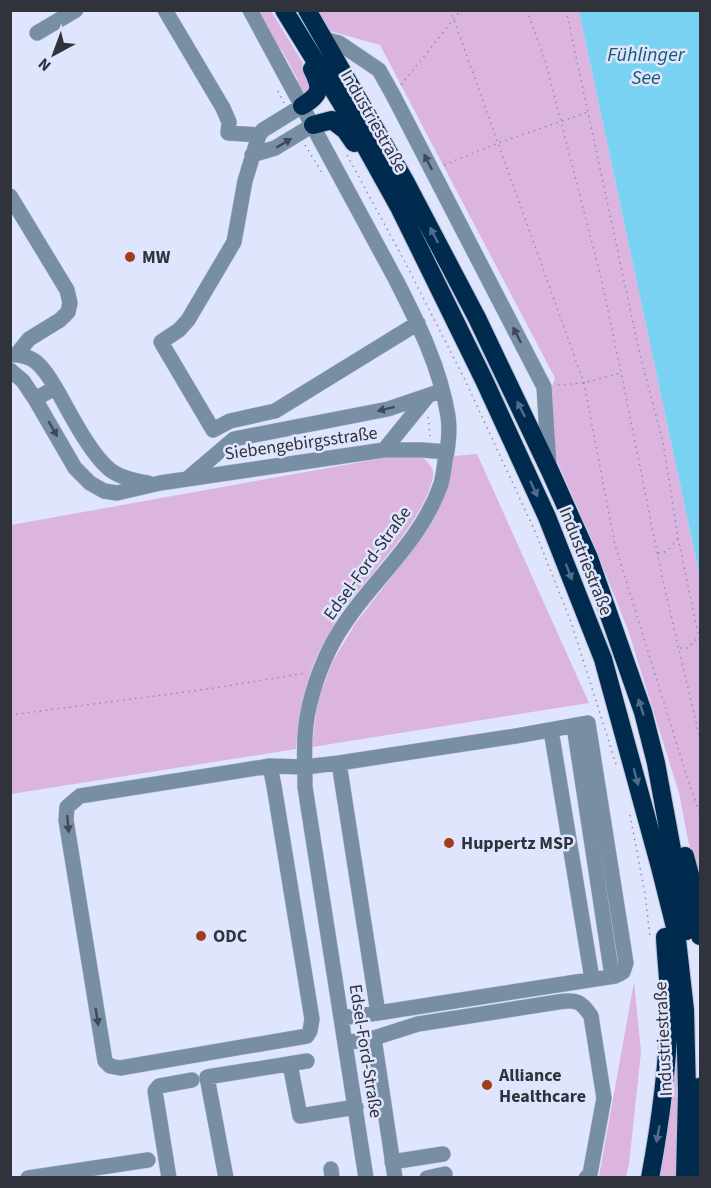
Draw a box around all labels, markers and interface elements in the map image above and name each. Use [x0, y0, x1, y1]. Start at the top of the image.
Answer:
north arrow [24, 24, 84, 84]
water label: Fühlinger See [607, 41, 686, 92]
text: N [34, 53, 56, 76]
street label: Industriestraße [334, 65, 413, 177]
one-way arrow [276, 137, 292, 148]
one-way arrow [423, 153, 433, 171]
one-way arrow [429, 226, 439, 243]
place label: MW [142, 245, 171, 270]
marker: MW [123, 250, 137, 264]
one-way arrow [512, 326, 522, 343]
one-way arrow [516, 401, 525, 418]
one-way arrow [377, 405, 395, 415]
street label: Siebengebirgsstraße [223, 420, 379, 467]
one-way arrow [47, 421, 58, 437]
one-way arrow [530, 481, 539, 498]
street label: Edsel-Ford-Straße [318, 501, 417, 625]
street label: Industriestraße [552, 503, 619, 619]
one-way arrow [565, 563, 574, 581]
one-way arrow [636, 698, 645, 716]
one-way arrow [632, 768, 641, 786]
one-way arrow [63, 815, 73, 834]
place label: Huppertz MSP [461, 831, 574, 856]
marker: Huppertz MSP [442, 836, 456, 850]
place label: ODC [213, 924, 248, 949]
marker: ODC [194, 929, 208, 943]
street label: Industriestraße [648, 981, 679, 1097]
street label: Edsel-Ford-Straße [343, 982, 388, 1120]
one-way arrow [93, 1007, 102, 1026]
place label: Alliance Healthcare [498, 1063, 586, 1109]
marker: Alliance Healthcare [480, 1078, 494, 1092]
one-way arrow [653, 1125, 662, 1144]

